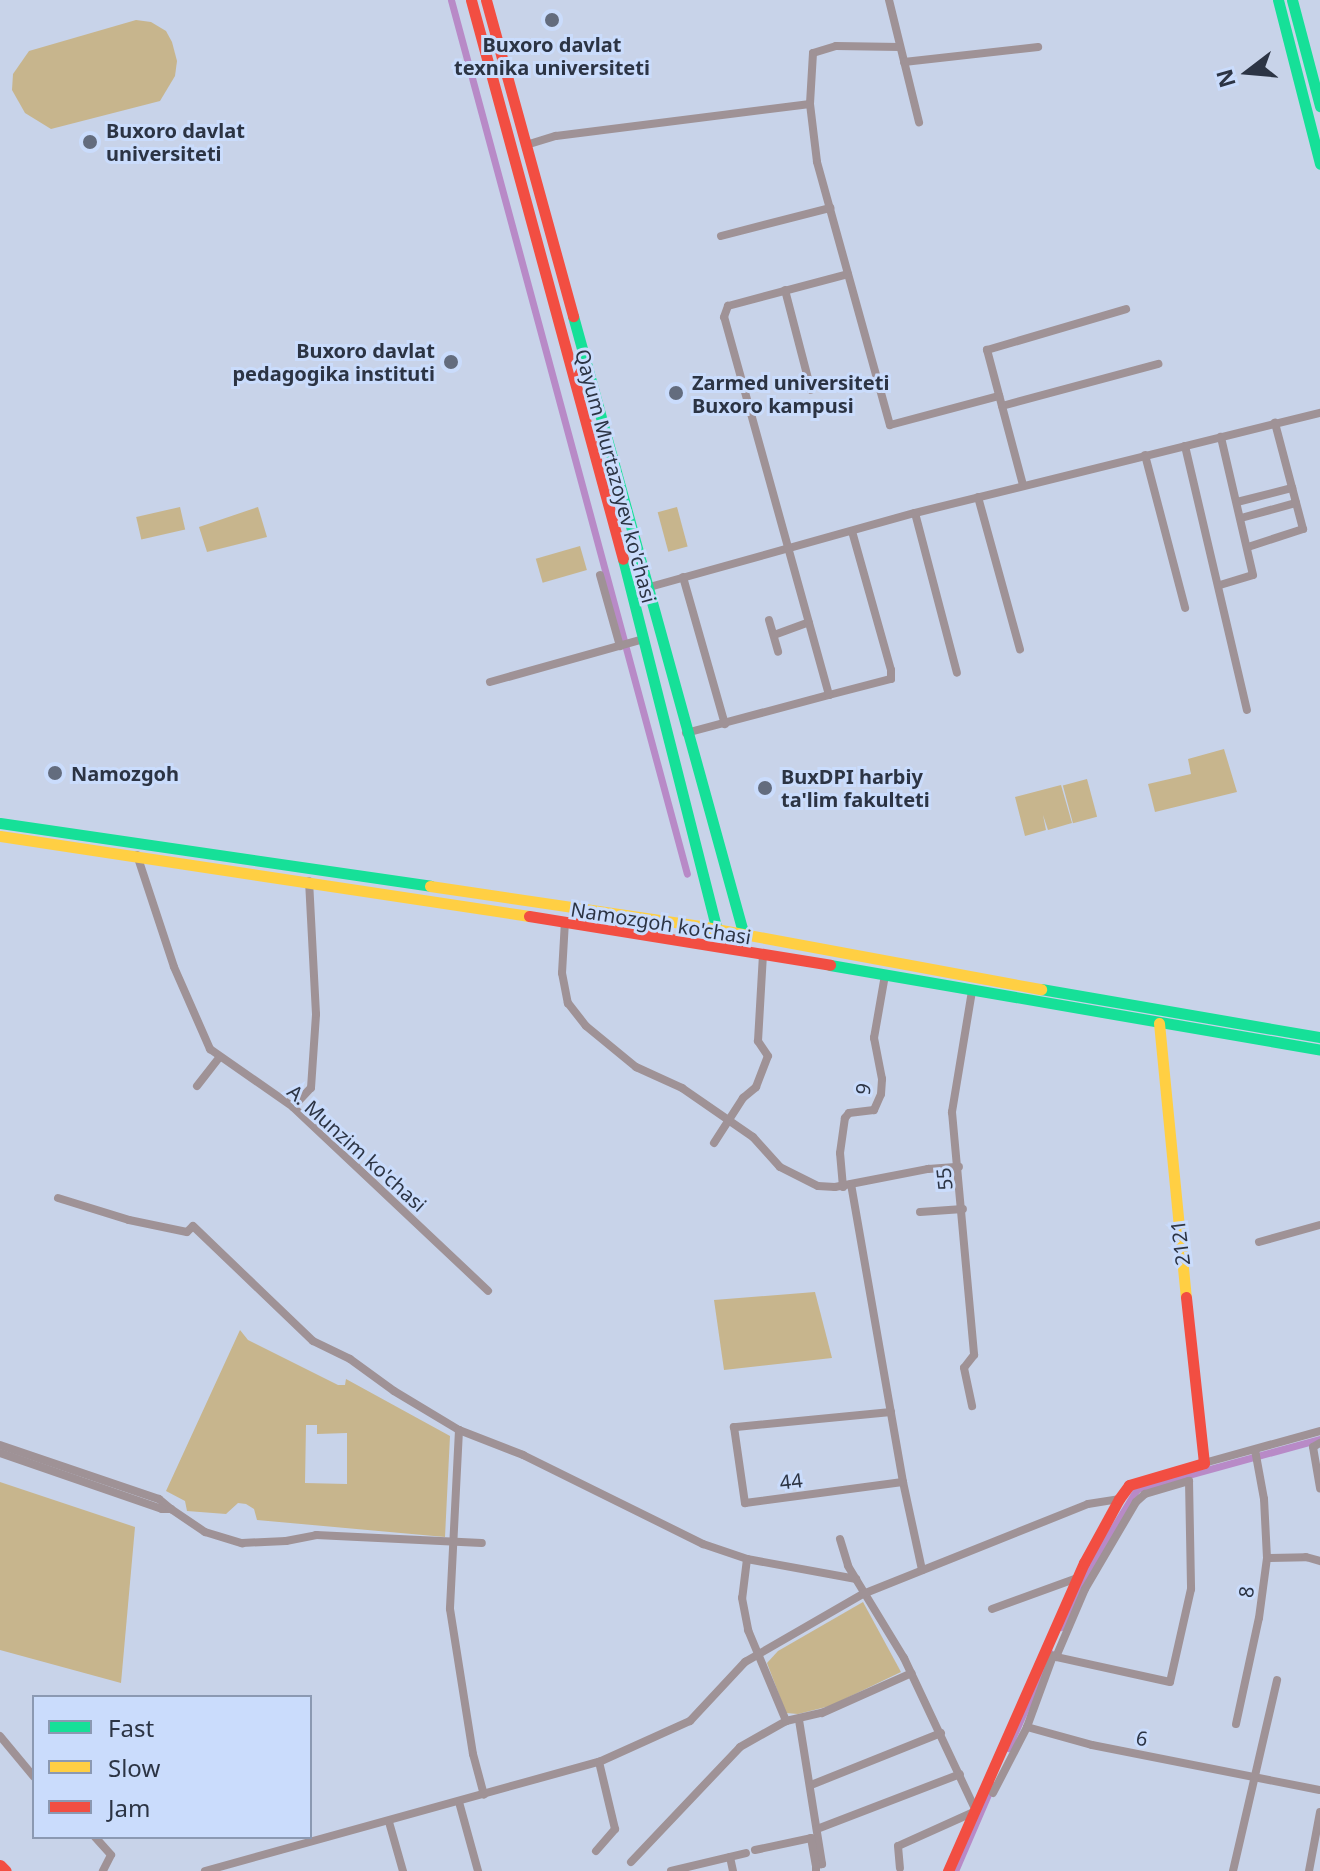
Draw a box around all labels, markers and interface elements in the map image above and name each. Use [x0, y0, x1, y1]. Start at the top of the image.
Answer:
marker: Buxoro davlat texnika universiteti [543, 11, 561, 29]
place label: Buxoro davlat texnika universiteti [454, 32, 650, 79]
north arrow [1208, 32, 1288, 112]
text: N [1208, 66, 1242, 91]
place label: Buxoro davlat universiteti [106, 118, 245, 165]
marker: Buxoro davlat universiteti [81, 133, 99, 151]
place label: Buxoro davlat pedagogika instituti [232, 338, 435, 385]
street label: Qayum Murtazoyev ko'chasi [571, 346, 661, 606]
marker: Buxoro davlat pedagogika instituti [442, 353, 460, 371]
place label: Zarmed universiteti Buxoro kampusi [692, 370, 889, 417]
marker: Zarmed universiteti Buxoro kampusi [667, 384, 685, 402]
place label: Namozgoh [71, 761, 179, 785]
marker: Namozgoh [46, 764, 64, 782]
place label: BuxDPI harbiy ta'lim fakulteti [781, 764, 930, 811]
marker: BuxDPI harbiy ta'lim fakulteti [756, 779, 774, 797]
street label: Namozgoh ko'chasi [569, 897, 753, 949]
street label: A. Munzim ko'chasi [283, 1079, 431, 1217]
street label: 9 [850, 1081, 876, 1097]
street label: 55 [931, 1166, 957, 1192]
street label: 2121 [1165, 1219, 1195, 1267]
street label: 44 [778, 1468, 804, 1494]
street label: 8 [1233, 1585, 1259, 1599]
legend [32, 1695, 312, 1839]
text: Fast [108, 1711, 154, 1744]
street label: 6 [1134, 1725, 1150, 1751]
text: Slow [108, 1751, 160, 1784]
text: Jam [108, 1791, 150, 1824]

